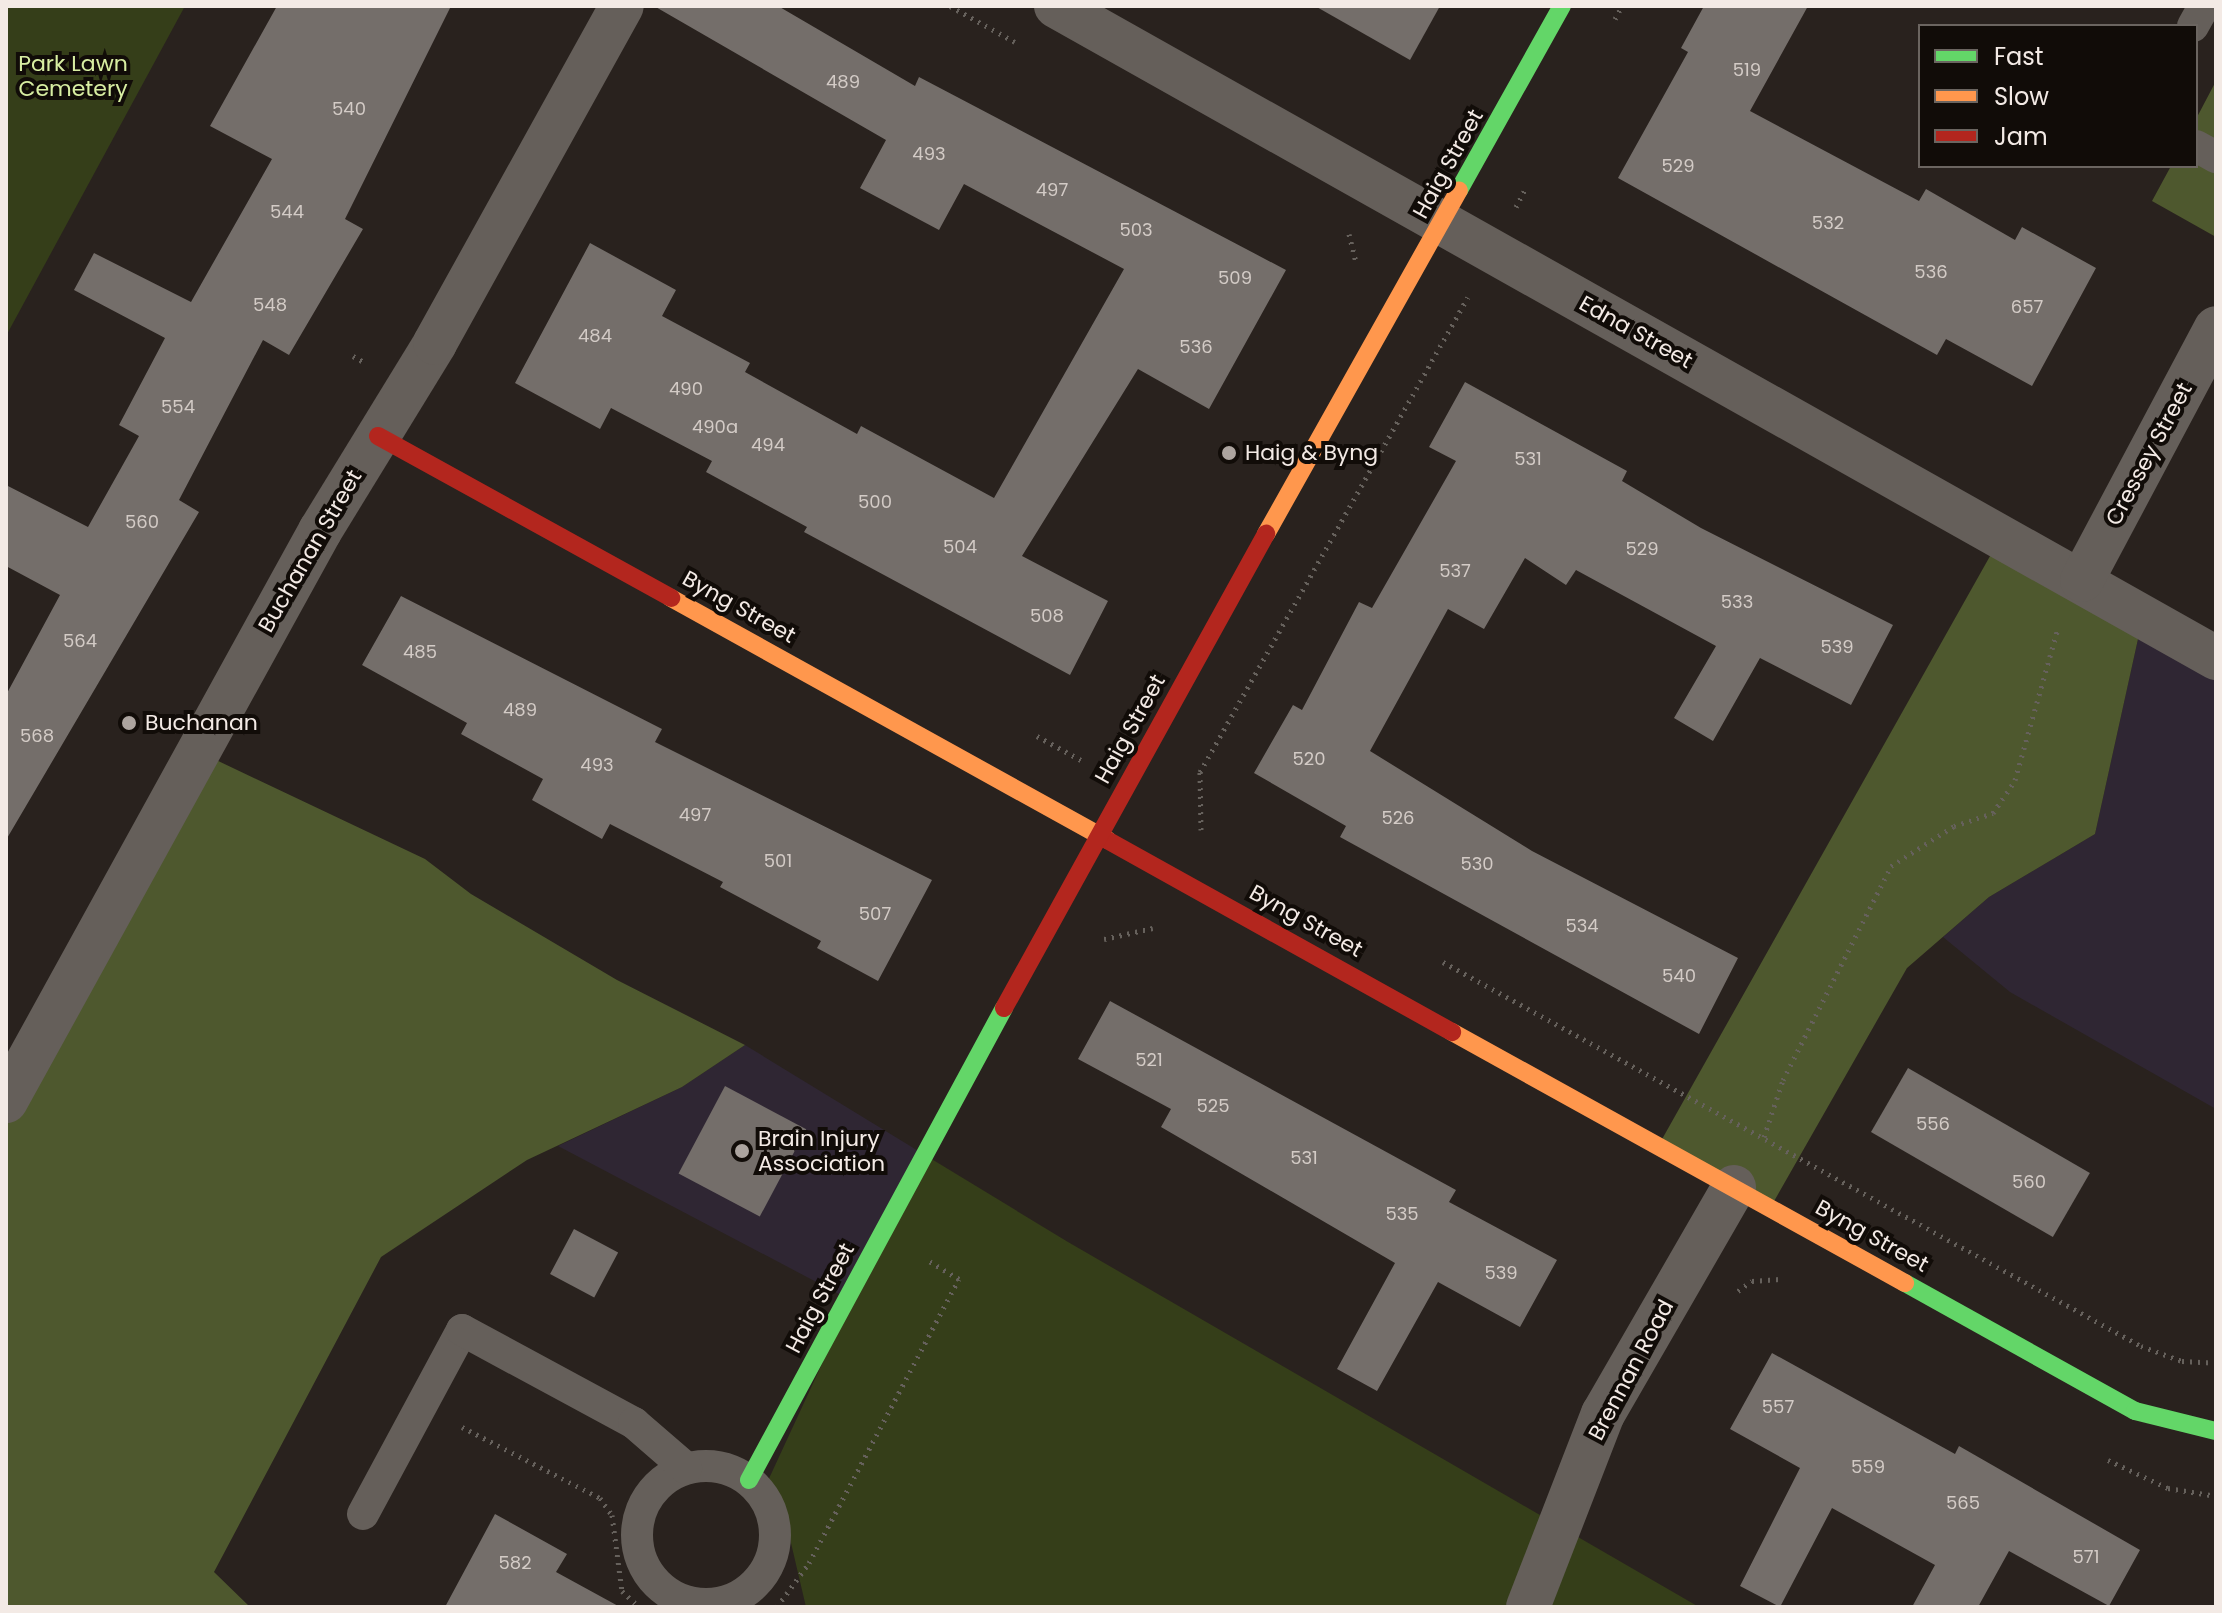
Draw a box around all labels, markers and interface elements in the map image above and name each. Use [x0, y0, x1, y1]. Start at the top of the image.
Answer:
legend [1918, 24, 2198, 168]
text: Fast [1994, 40, 2044, 73]
park label: Park Lawn Cemetery [18, 50, 128, 102]
house number: 519 [1733, 59, 1761, 81]
house number: 489 [826, 71, 860, 93]
text: Slow [1994, 80, 2049, 113]
house number: 540 [332, 98, 366, 120]
street label: Haig Street [1407, 105, 1489, 223]
text: Jam [1994, 120, 2048, 153]
house number: 493 [912, 143, 946, 165]
house number: 529 [1662, 155, 1694, 177]
house number: 497 [1036, 179, 1068, 201]
house number: 544 [270, 201, 304, 223]
house number: 532 [1812, 212, 1844, 234]
house number: 503 [1119, 219, 1153, 241]
house number: 536 [1914, 261, 1948, 283]
house number: 509 [1218, 267, 1252, 289]
street label: Edna Street [1575, 290, 1697, 374]
house number: 548 [253, 294, 287, 316]
house number: 657 [2011, 296, 2043, 318]
house number: 484 [578, 325, 612, 347]
house number: 536 [1179, 336, 1213, 358]
house number: 490 [669, 378, 703, 400]
street label: Cressey Street [2100, 378, 2198, 530]
house number: 554 [161, 396, 195, 418]
house number: 490a [692, 416, 738, 438]
house number: 494 [751, 434, 785, 456]
place label: Haig & Byng [1245, 440, 1378, 466]
marker: Haig & Byng [1220, 444, 1238, 462]
house number: 531 [1514, 448, 1542, 470]
street label: Buchanan Street [253, 465, 367, 637]
house number: 500 [858, 491, 892, 513]
house number: 560 [125, 511, 159, 533]
house number: 504 [943, 536, 977, 558]
house number: 529 [1626, 538, 1658, 560]
house number: 537 [1439, 560, 1471, 582]
street label: Byng Street [678, 565, 800, 649]
house number: 533 [1721, 591, 1753, 613]
house number: 508 [1030, 605, 1064, 627]
house number: 564 [63, 630, 97, 652]
house number: 539 [1820, 636, 1854, 658]
house number: 485 [403, 641, 437, 663]
street label: Haig Street [1089, 670, 1171, 788]
house number: 489 [503, 699, 537, 721]
place label: Buchanan [145, 710, 258, 736]
marker: Buchanan [120, 714, 138, 732]
house number: 568 [20, 725, 54, 747]
house number: 520 [1293, 748, 1325, 770]
house number: 493 [580, 754, 614, 776]
house number: 497 [679, 804, 711, 826]
house number: 526 [1381, 807, 1415, 829]
house number: 501 [764, 850, 792, 872]
house number: 530 [1460, 853, 1494, 875]
street label: Byng Street [1245, 879, 1367, 963]
house number: 507 [859, 903, 891, 925]
house number: 534 [1565, 915, 1599, 937]
house number: 540 [1662, 965, 1696, 987]
house number: 521 [1135, 1049, 1163, 1071]
house number: 525 [1197, 1095, 1229, 1117]
house number: 556 [1916, 1113, 1950, 1135]
place label: Brain Injury Association [758, 1125, 885, 1176]
marker: Brain Injury Association [733, 1142, 751, 1160]
house number: 531 [1290, 1147, 1318, 1169]
house number: 560 [2012, 1171, 2046, 1193]
street label: Byng Street [1811, 1194, 1933, 1278]
house number: 535 [1385, 1203, 1419, 1225]
street label: Haig Street [780, 1239, 860, 1357]
house number: 539 [1484, 1262, 1518, 1284]
street label: Brennan Road [1583, 1295, 1679, 1445]
house number: 557 [1762, 1396, 1794, 1418]
house number: 559 [1851, 1456, 1885, 1478]
house number: 565 [1946, 1492, 1980, 1514]
house number: 571 [2073, 1546, 2099, 1568]
house number: 582 [498, 1552, 532, 1574]

